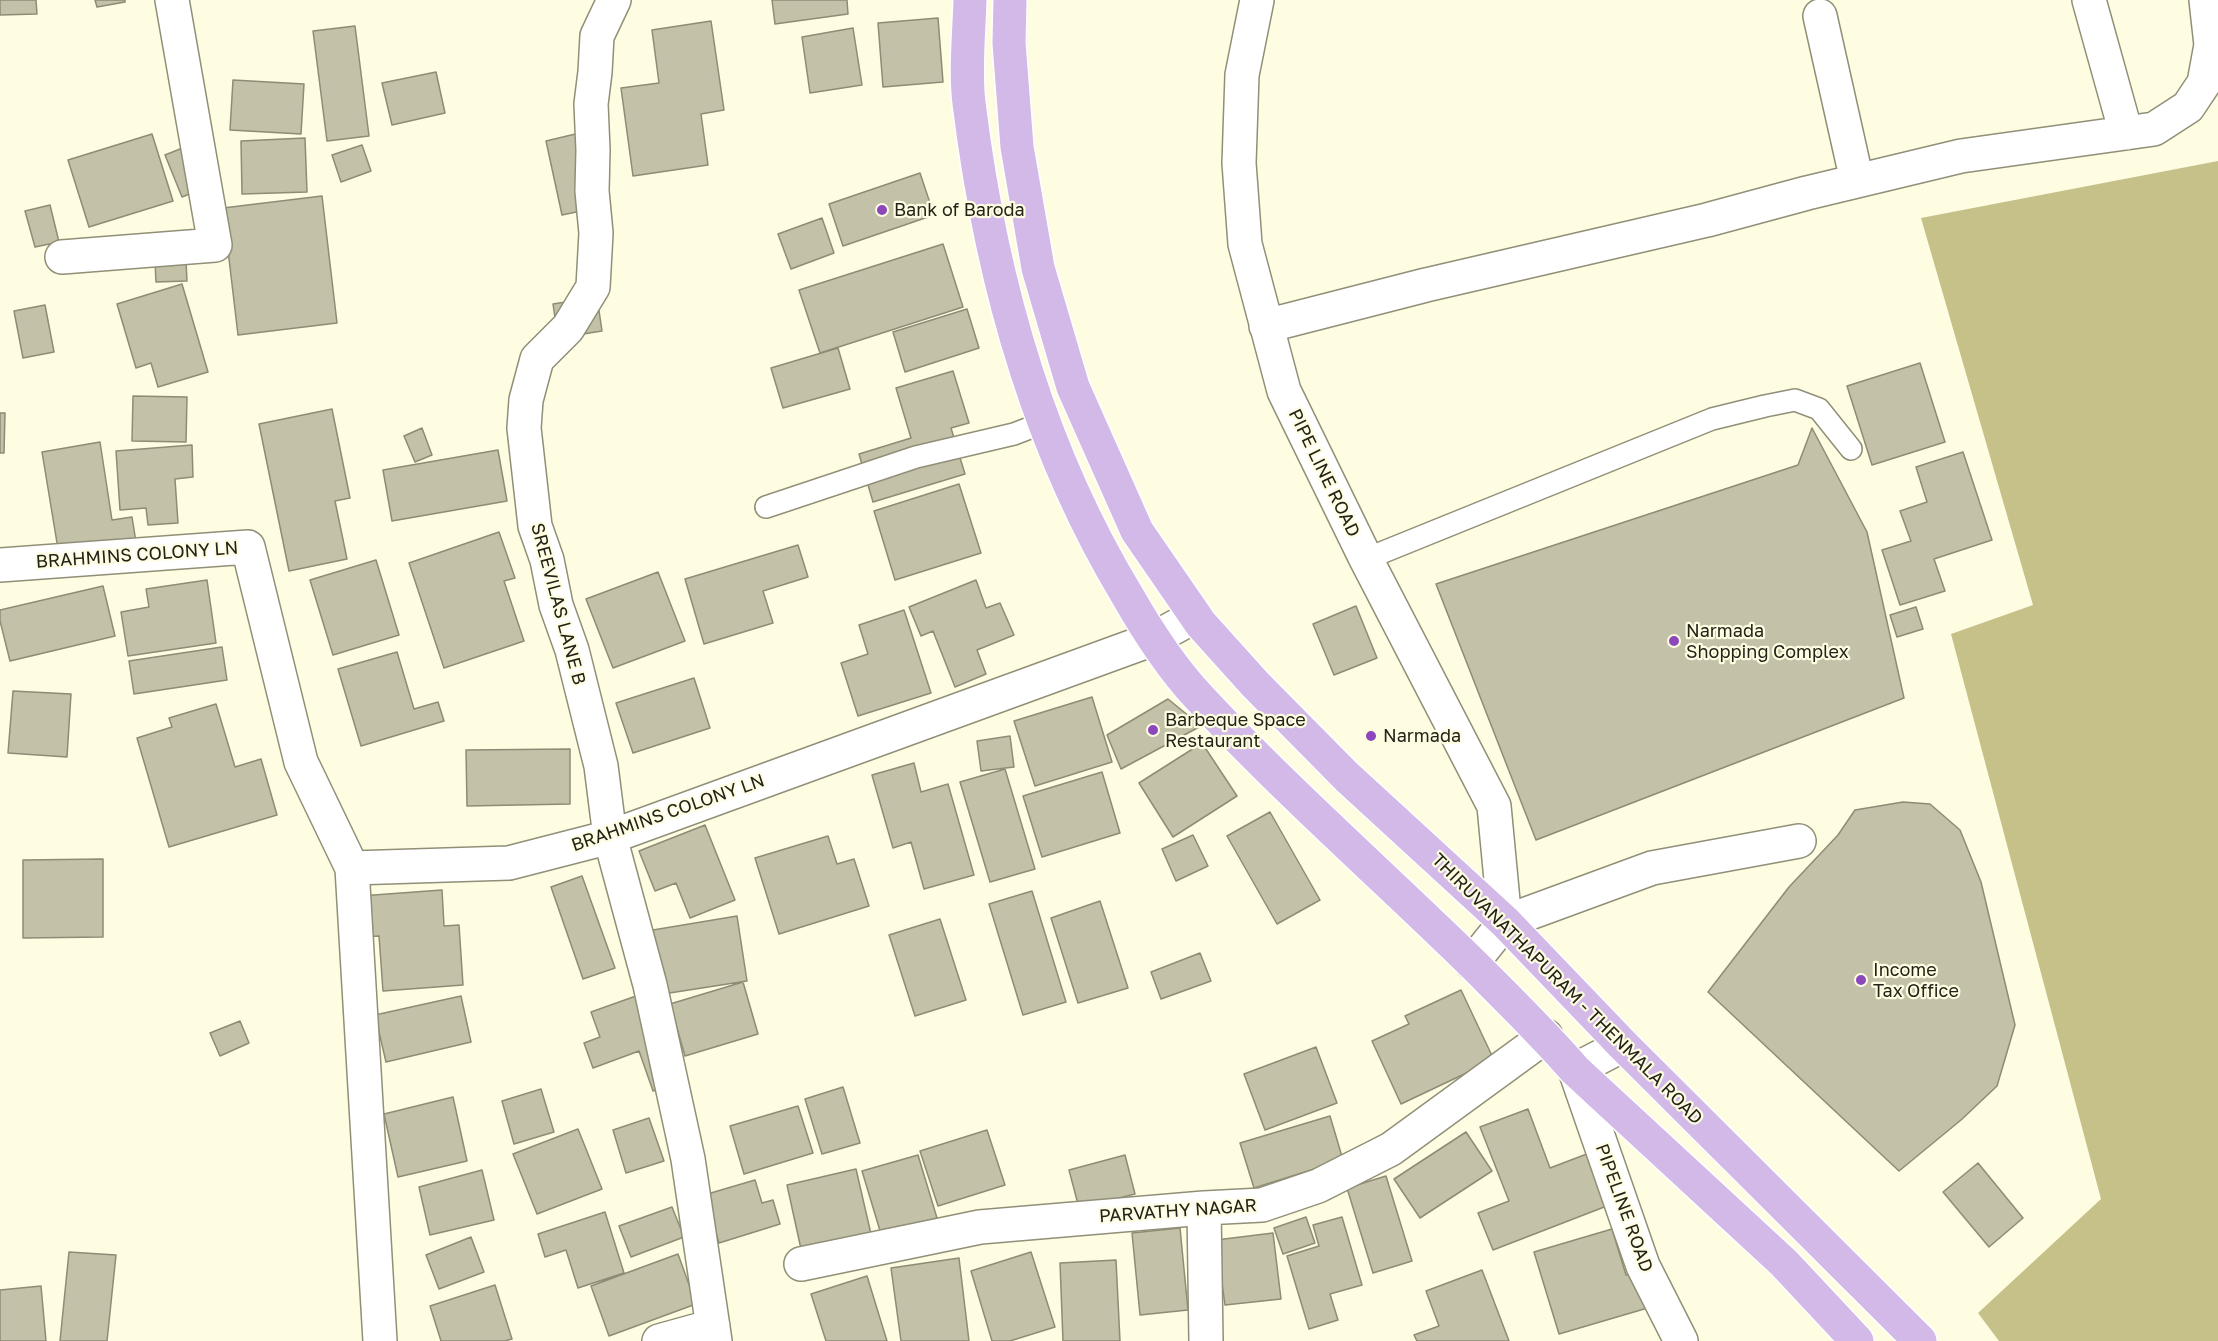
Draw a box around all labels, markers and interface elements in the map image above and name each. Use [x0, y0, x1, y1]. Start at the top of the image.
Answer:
place label: Bank of Baroda [894, 199, 1025, 221]
marker: Bank of Baroda [875, 203, 889, 217]
street label: PIPE LINE ROAD [1284, 406, 1364, 540]
street label: SREEVILAS LANE B [526, 521, 590, 687]
street label: BRAHMINS COLONY LN [35, 537, 239, 573]
place label: Narmada Shopping Complex [1686, 620, 1849, 662]
marker: Narmada Shopping Complex [1667, 634, 1681, 648]
place label: Barbeque Space Restaurant [1165, 709, 1306, 752]
marker: Barbeque Space Restaurant [1146, 723, 1160, 737]
place label: Narmada [1383, 725, 1461, 747]
marker: Narmada [1364, 729, 1378, 743]
street label: BRAHMINS COLONY LN [569, 770, 767, 856]
street label: THIRUVANATHAPURAM - THENMALA ROAD [1427, 849, 1707, 1129]
place label: Income Tax Office [1873, 959, 1959, 1002]
marker: Income Tax Office [1854, 973, 1868, 987]
street label: PIPELINE ROAD [1591, 1141, 1657, 1275]
street label: PARVATHY NAGAR [1098, 1195, 1258, 1227]

